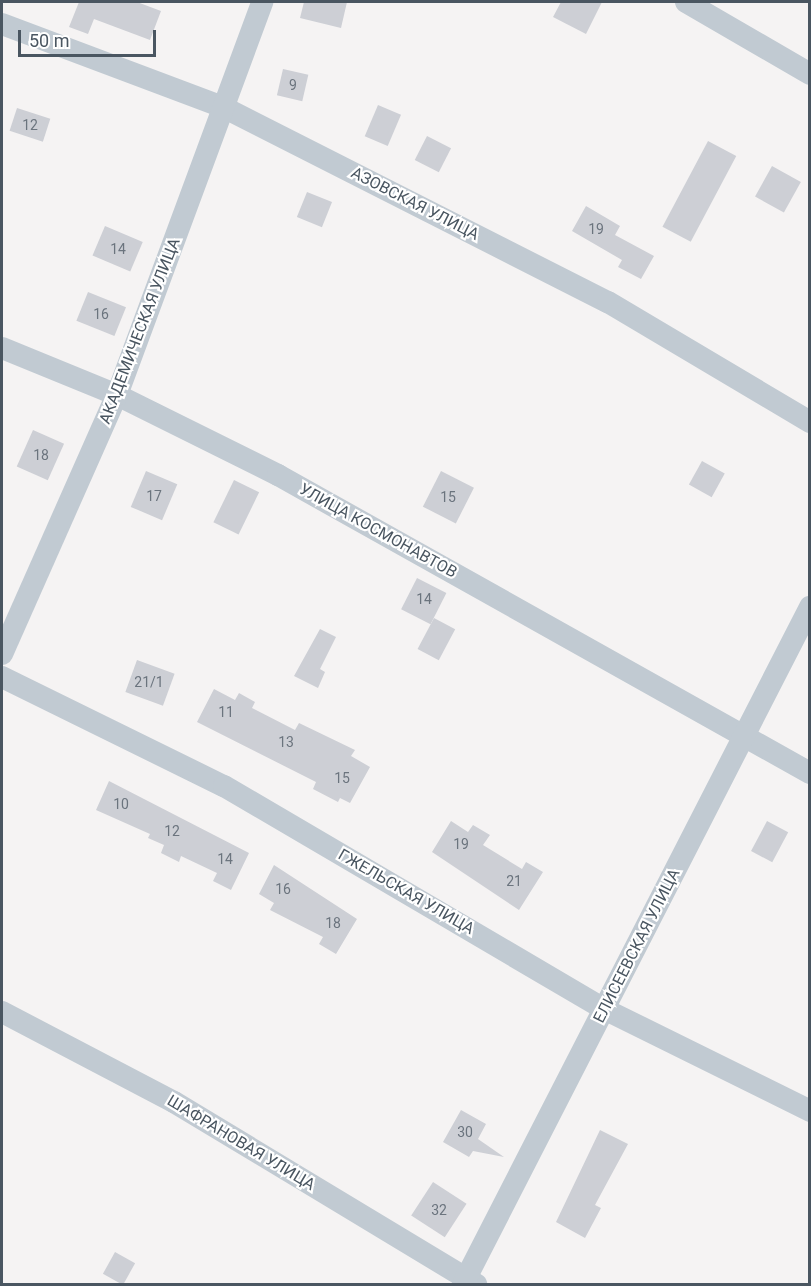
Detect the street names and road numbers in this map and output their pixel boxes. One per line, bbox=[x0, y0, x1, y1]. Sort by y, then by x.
street label: АЗОВСКАЯ УЛИЦА bbox=[348, 163, 482, 245]
street label: АКАДЕМИЧЕСКАЯ УЛИЦА bbox=[96, 235, 184, 427]
street label: УЛИЦА КОСМОНАВТОВ bbox=[296, 480, 460, 582]
street label: ГЖЕЛЬСКАЯ УЛИЦА bbox=[335, 845, 477, 939]
street label: ЕЛИСЕЕВСКАЯ УЛИЦА bbox=[590, 866, 684, 1026]
street label: ШАФРАНОВАЯ УЛИЦА bbox=[164, 1091, 318, 1195]

